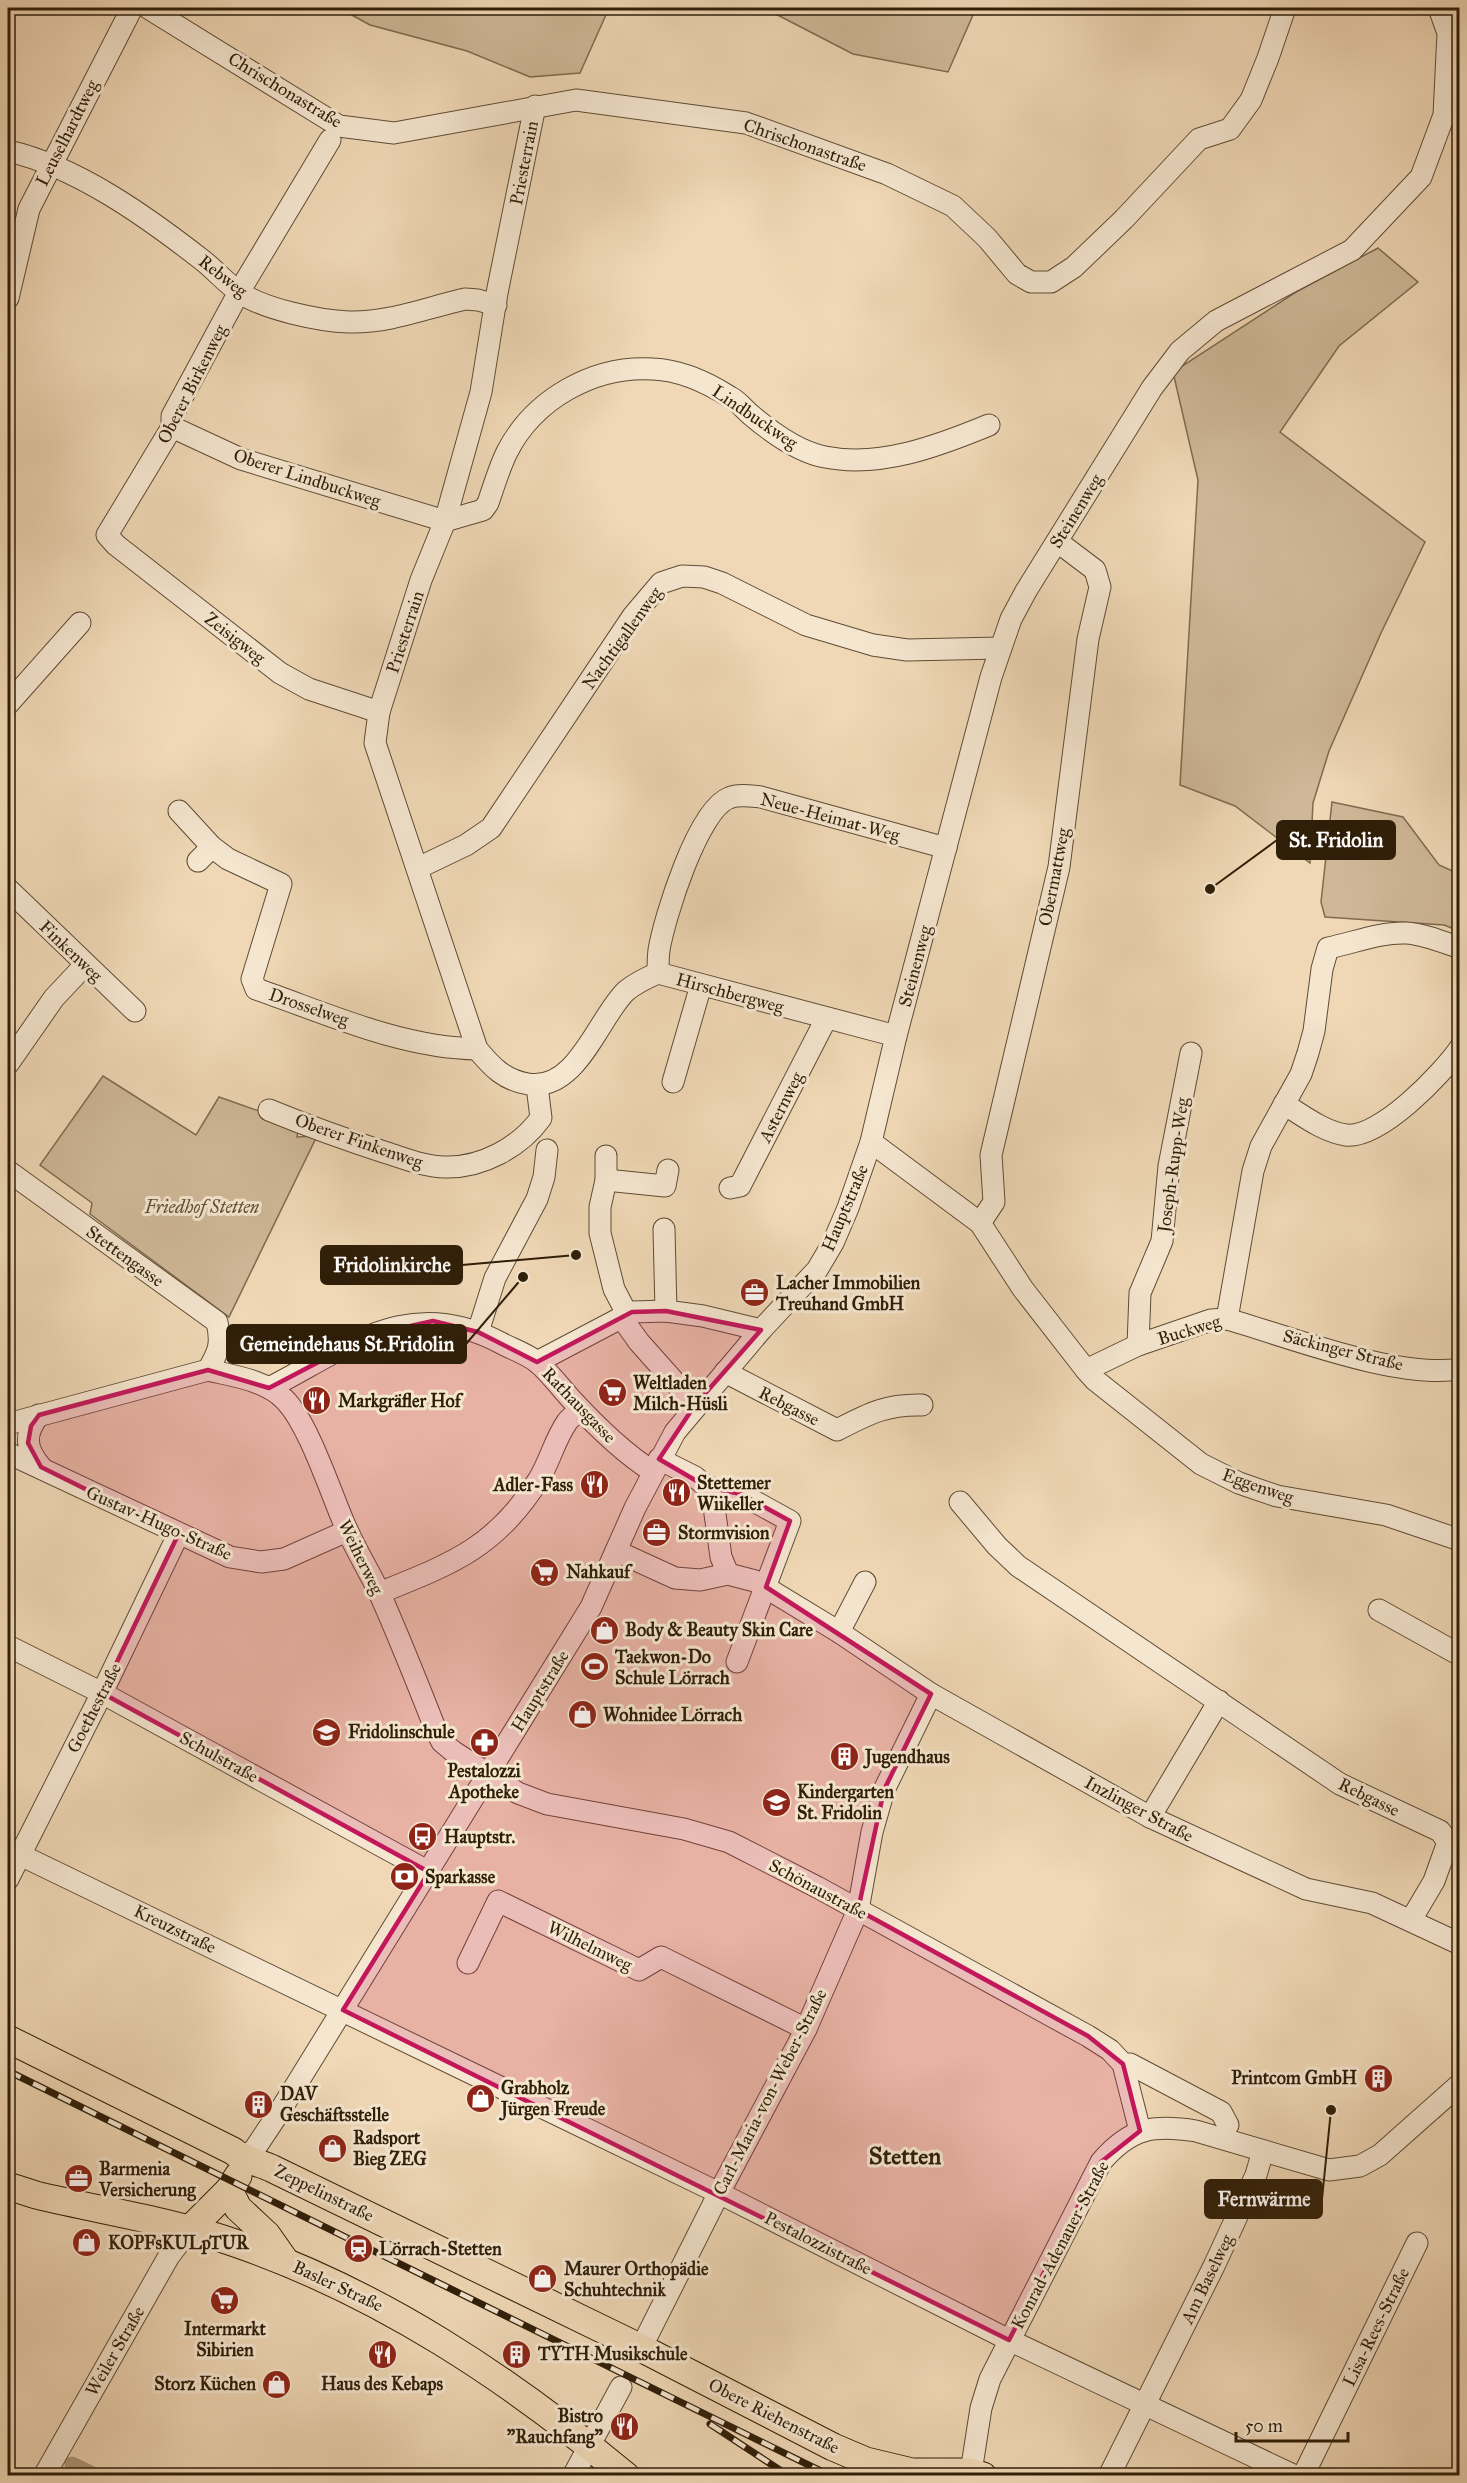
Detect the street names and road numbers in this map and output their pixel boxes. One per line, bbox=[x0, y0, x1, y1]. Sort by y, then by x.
street label: Chrischonastraße bbox=[224, 47, 346, 133]
street label: Leuselhardtweg bbox=[31, 76, 104, 190]
street label: Chrischonastraße bbox=[741, 114, 869, 176]
street label: Priesterrain bbox=[505, 119, 543, 207]
street label: Rebweg bbox=[193, 250, 252, 303]
street label: Oberer Birkenweg bbox=[152, 320, 233, 448]
street label: Lindbuckweg bbox=[707, 380, 803, 455]
street label: Oberer Lindbuckweg bbox=[230, 444, 384, 513]
street label: Steinenweg bbox=[1045, 469, 1109, 553]
street label: Nachtigallenweg bbox=[577, 582, 668, 694]
street label: Priesterrain bbox=[381, 588, 429, 676]
street label: Zeisigweg bbox=[200, 607, 270, 670]
street label: Neue-Heimat-Weg bbox=[758, 788, 903, 847]
street label: Obermattweg bbox=[1034, 825, 1075, 928]
street label: Finkenweg bbox=[34, 916, 108, 988]
street label: Steinenweg bbox=[894, 922, 938, 1009]
street label: Hirschbergweg bbox=[674, 968, 787, 1019]
street label: Drosselweg bbox=[266, 983, 352, 1032]
street label: Asternweg bbox=[753, 1067, 809, 1147]
street label: Joseph-Rupp-Weg bbox=[1152, 1095, 1194, 1236]
street label: Oberer Finkenweg bbox=[292, 1109, 426, 1174]
street label: Hauptstraße bbox=[817, 1161, 873, 1255]
street label: Stettengasse bbox=[81, 1220, 168, 1292]
street label: Buckweg bbox=[1155, 1310, 1224, 1351]
street label: Säckinger Straße bbox=[1280, 1324, 1405, 1377]
street label: Rathausgasse bbox=[537, 1362, 621, 1448]
street label: Rebgasse bbox=[754, 1381, 823, 1432]
street label: Eggenweg bbox=[1219, 1464, 1297, 1510]
street label: Gustav-Hugo-Straße bbox=[82, 1481, 235, 1566]
street label: Weiherweg bbox=[333, 1516, 389, 1599]
street label: Hauptstraße bbox=[506, 1646, 574, 1736]
street label: Goethestraße bbox=[62, 1659, 126, 1757]
street label: Schulstraße bbox=[176, 1726, 262, 1788]
street label: Inzlinger Straße bbox=[1080, 1771, 1197, 1848]
street label: Rebgasse bbox=[1334, 1773, 1403, 1822]
street label: Schönaustraße bbox=[765, 1854, 871, 1924]
street label: Kreuzstraße bbox=[130, 1900, 220, 1958]
street label: Wilhelmweg bbox=[544, 1916, 637, 1977]
street label: Carl-Maria-von-Weber-Straße bbox=[708, 1985, 832, 2199]
street label: Konrad-Adenauer-Straße bbox=[1006, 2157, 1114, 2333]
street label: Zeppelinstraße bbox=[271, 2159, 377, 2227]
street label: Pestalozzistraße bbox=[761, 2207, 875, 2279]
street label: Am Baselweg bbox=[1175, 2230, 1239, 2329]
street label: Basler Straße bbox=[289, 2256, 387, 2316]
street label: Lisa-Rees-Straße bbox=[1338, 2264, 1414, 2390]
street label: Weiler Straße bbox=[81, 2302, 149, 2400]
street label: Obere Riehenstraße bbox=[705, 2373, 843, 2459]

